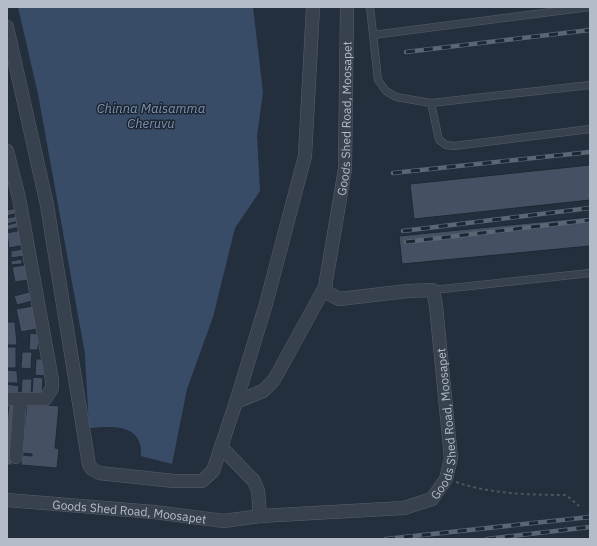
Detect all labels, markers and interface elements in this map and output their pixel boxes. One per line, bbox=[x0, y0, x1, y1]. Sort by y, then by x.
street label: Goods Shed Road, Moosapet bbox=[333, 41, 354, 197]
water label: Chinna Maisamma Cheruvu bbox=[97, 100, 205, 132]
street label: Goods Shed Road, Moosapet bbox=[427, 347, 458, 502]
street label: Goods Shed Road, Moosapet bbox=[52, 496, 207, 526]

